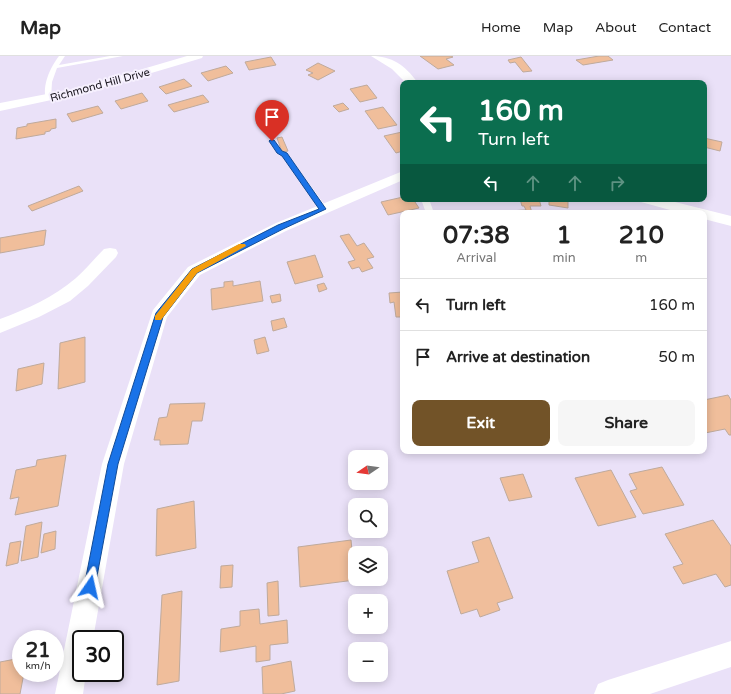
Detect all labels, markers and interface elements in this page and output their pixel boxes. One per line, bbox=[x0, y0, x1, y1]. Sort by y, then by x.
text: Map bbox=[20, 17, 61, 39]
text: Home bbox=[481, 19, 521, 36]
text: Map bbox=[543, 19, 573, 36]
text: About bbox=[595, 19, 637, 36]
text: Contact bbox=[659, 19, 711, 36]
street label: Richmond Hill Drive bbox=[49, 65, 151, 105]
text: 160 m bbox=[478, 94, 564, 128]
icon: left bbox=[412, 96, 464, 148]
pin bbox=[255, 100, 289, 141]
icon: arrive bbox=[261, 106, 283, 128]
text: Turn left bbox=[478, 128, 550, 150]
icon: left bbox=[480, 172, 502, 194]
icon: ahead bbox=[522, 172, 544, 194]
icon: ahead bbox=[564, 172, 586, 194]
icon: right bbox=[606, 172, 628, 194]
text: 07:38 bbox=[443, 221, 510, 250]
text: 1 bbox=[557, 221, 572, 250]
text: 210 bbox=[619, 221, 664, 250]
text: Arrival bbox=[456, 250, 496, 266]
text: min bbox=[553, 250, 576, 266]
text: m bbox=[635, 250, 647, 266]
icon: left bbox=[412, 294, 434, 316]
text: Turn left bbox=[446, 296, 506, 314]
text: 160 m bbox=[649, 296, 695, 314]
icon: arrive bbox=[412, 346, 434, 368]
text: Arrive at destination bbox=[446, 348, 590, 366]
text: 50 m bbox=[658, 348, 695, 366]
button: Exit bbox=[412, 400, 550, 446]
button: Share bbox=[558, 400, 695, 446]
north arrow bbox=[348, 450, 388, 490]
map controls bbox=[348, 450, 388, 682]
button: search bbox=[348, 498, 388, 538]
button: layers bbox=[348, 546, 388, 586]
position arrow bbox=[69, 566, 111, 608]
button: + bbox=[348, 594, 388, 634]
speed limit sign: 30 bbox=[72, 630, 124, 682]
text: 21 bbox=[25, 639, 51, 663]
button: − bbox=[348, 642, 388, 682]
text: km/h bbox=[25, 660, 51, 672]

